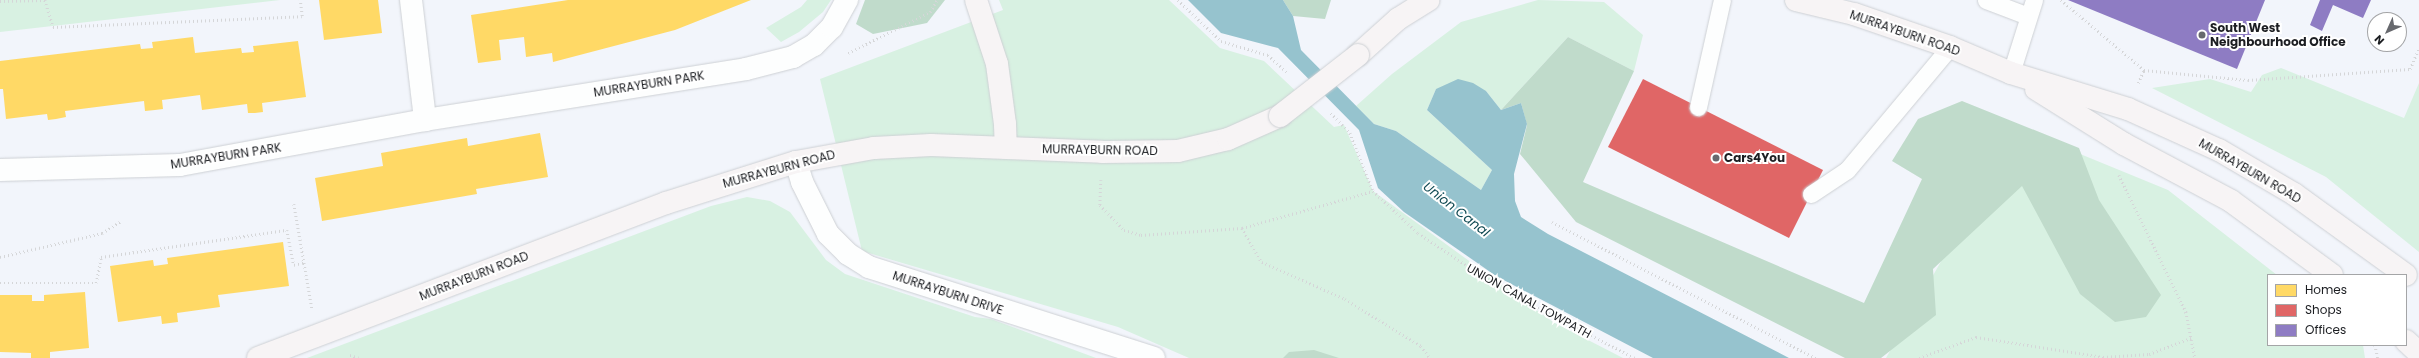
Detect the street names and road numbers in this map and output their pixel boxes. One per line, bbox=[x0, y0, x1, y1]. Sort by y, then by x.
street label: MURRAYBURN ROAD bbox=[1848, 7, 1962, 59]
street label: MURRAYBURN PARK bbox=[593, 68, 705, 100]
street label: MURRAYBURN ROAD bbox=[2196, 136, 2304, 206]
street label: MURRAYBURN PARK bbox=[170, 140, 282, 172]
street label: MURRAYBURN ROAD bbox=[1042, 142, 1158, 158]
street label: MURRAYBURN ROAD bbox=[721, 147, 837, 191]
street label: MURRAYBURN ROAD bbox=[417, 249, 531, 303]
street label: UNION CANAL TOWPATH bbox=[1464, 261, 1594, 341]
street label: MURRAYBURN DRIVE bbox=[891, 268, 1005, 318]

